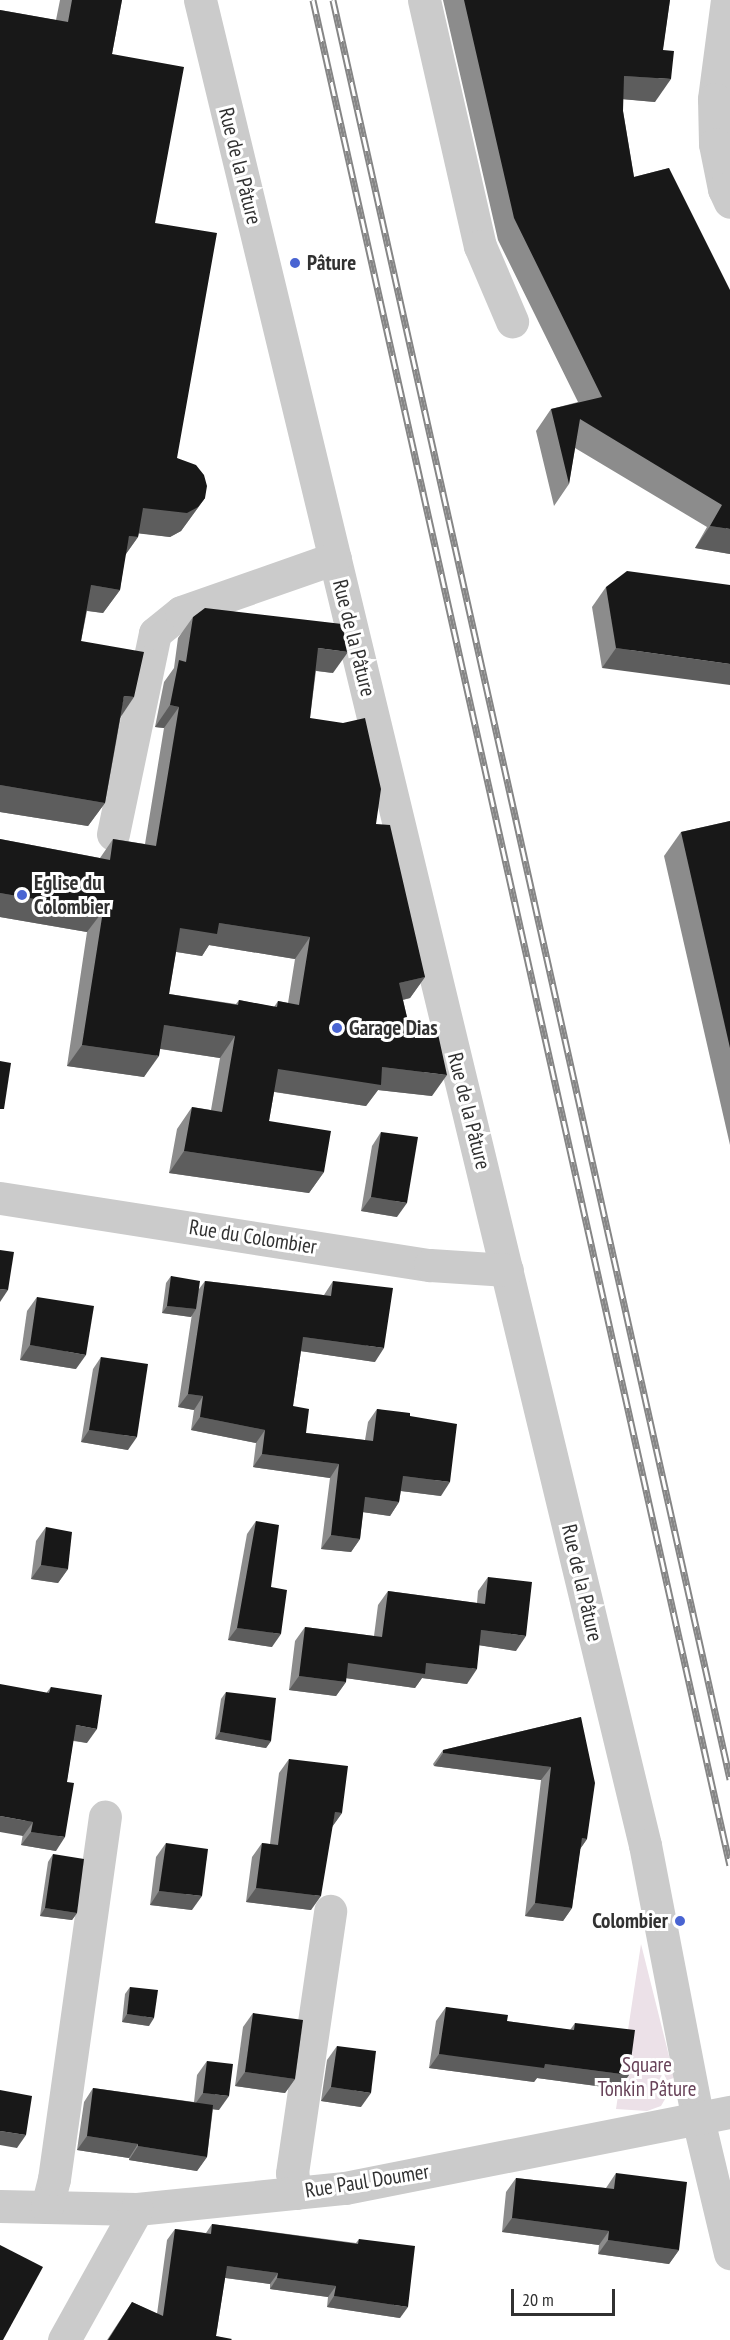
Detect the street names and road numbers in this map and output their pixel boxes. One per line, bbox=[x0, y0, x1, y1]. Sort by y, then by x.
street label: Rue de la Pâture bbox=[213, 105, 267, 227]
street label: Rue de la Pâture bbox=[327, 577, 381, 699]
street label: Rue de la Pâture bbox=[442, 1050, 496, 1172]
street label: Rue du Colombier bbox=[187, 1214, 319, 1260]
street label: Rue de la Pâture bbox=[556, 1522, 608, 1644]
street label: Rue Paul Doumer bbox=[303, 2159, 431, 2203]

